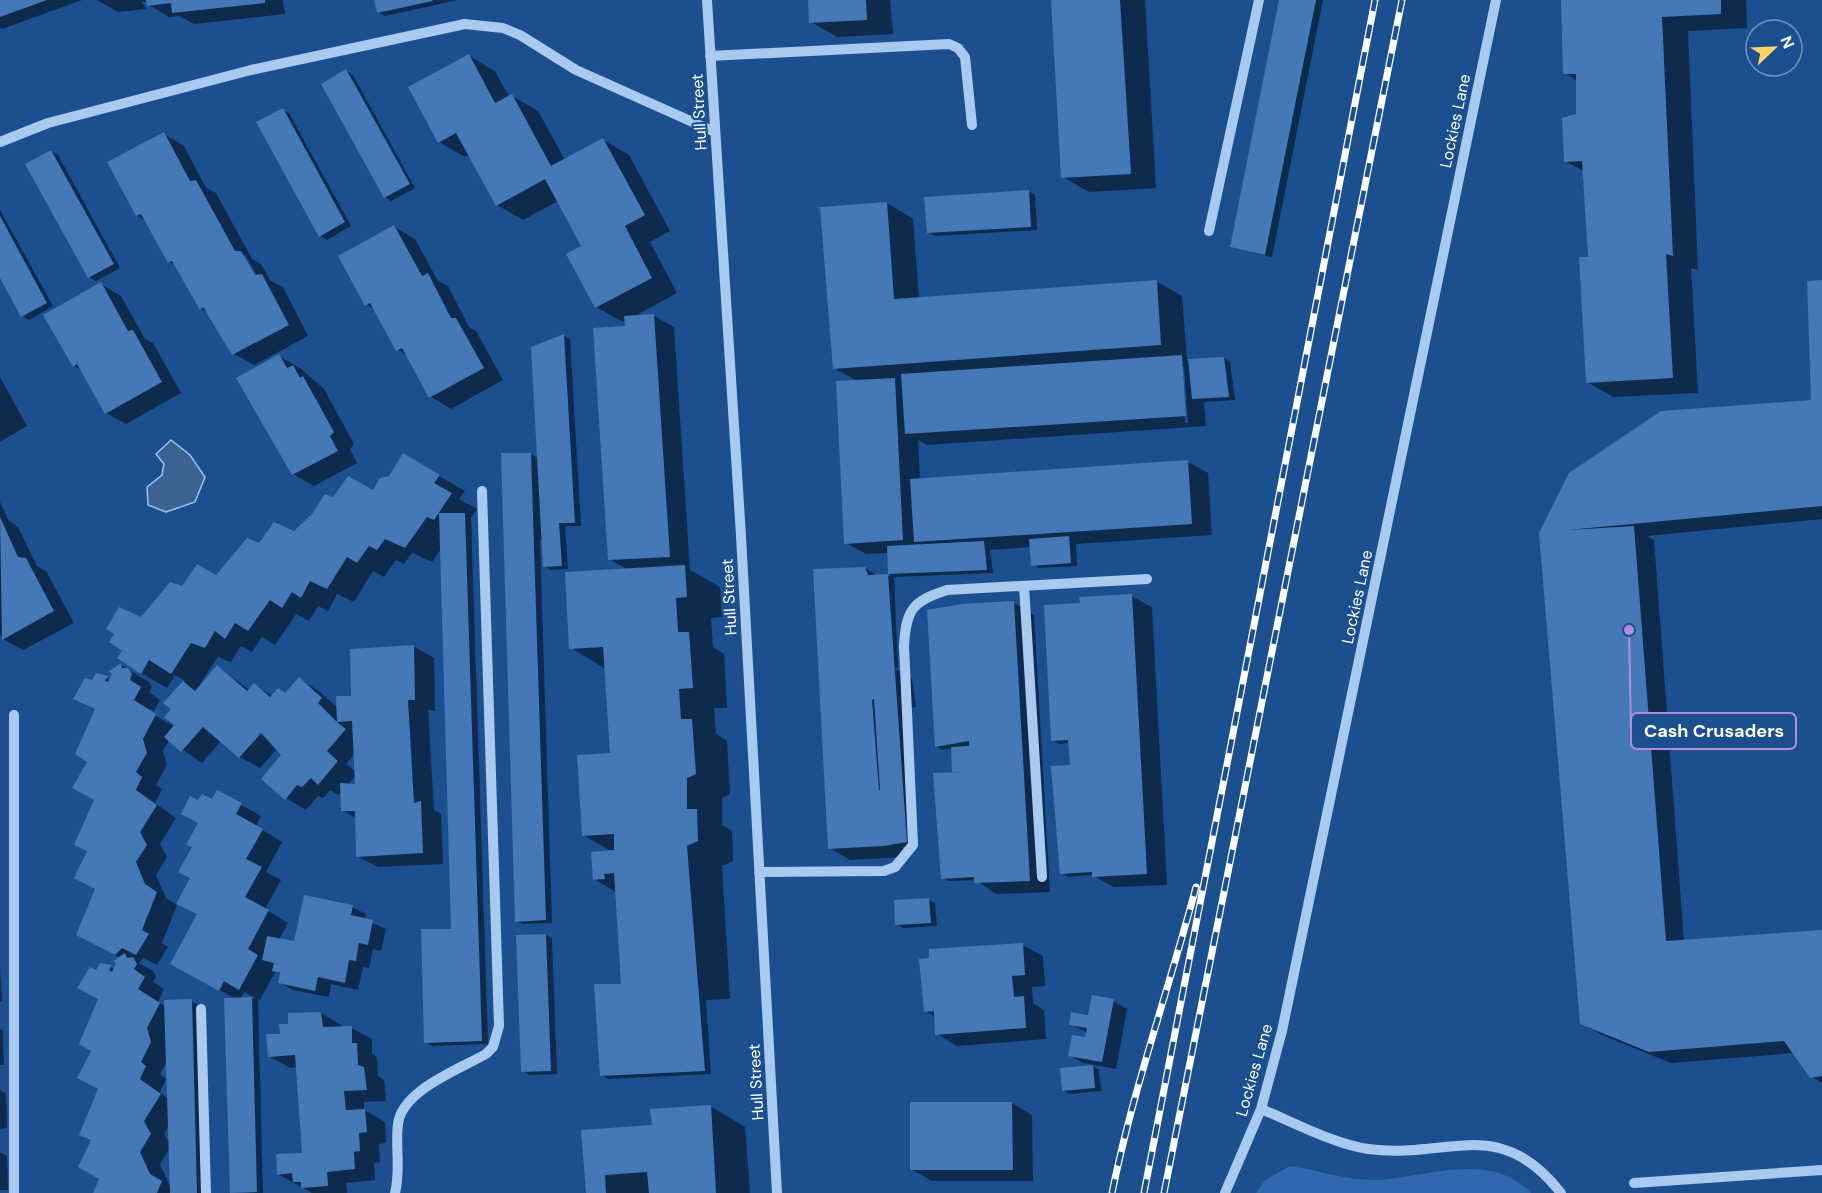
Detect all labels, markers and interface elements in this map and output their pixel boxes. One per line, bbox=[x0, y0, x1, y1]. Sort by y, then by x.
north arrow bbox=[1744, 18, 1804, 78]
text: N bbox=[1775, 33, 1799, 52]
street label: Lockies Lane bbox=[1435, 72, 1475, 170]
street label: Hull Street bbox=[687, 73, 711, 151]
street label: Lockies Lane bbox=[1337, 548, 1377, 646]
street label: Hull Street bbox=[717, 558, 741, 636]
callout: Cash Crusaders bbox=[1631, 713, 1796, 749]
text: Cash Crusaders bbox=[1644, 719, 1784, 743]
street label: Lockies Lane bbox=[1231, 1021, 1277, 1119]
street label: Hull Street bbox=[744, 1043, 768, 1121]

